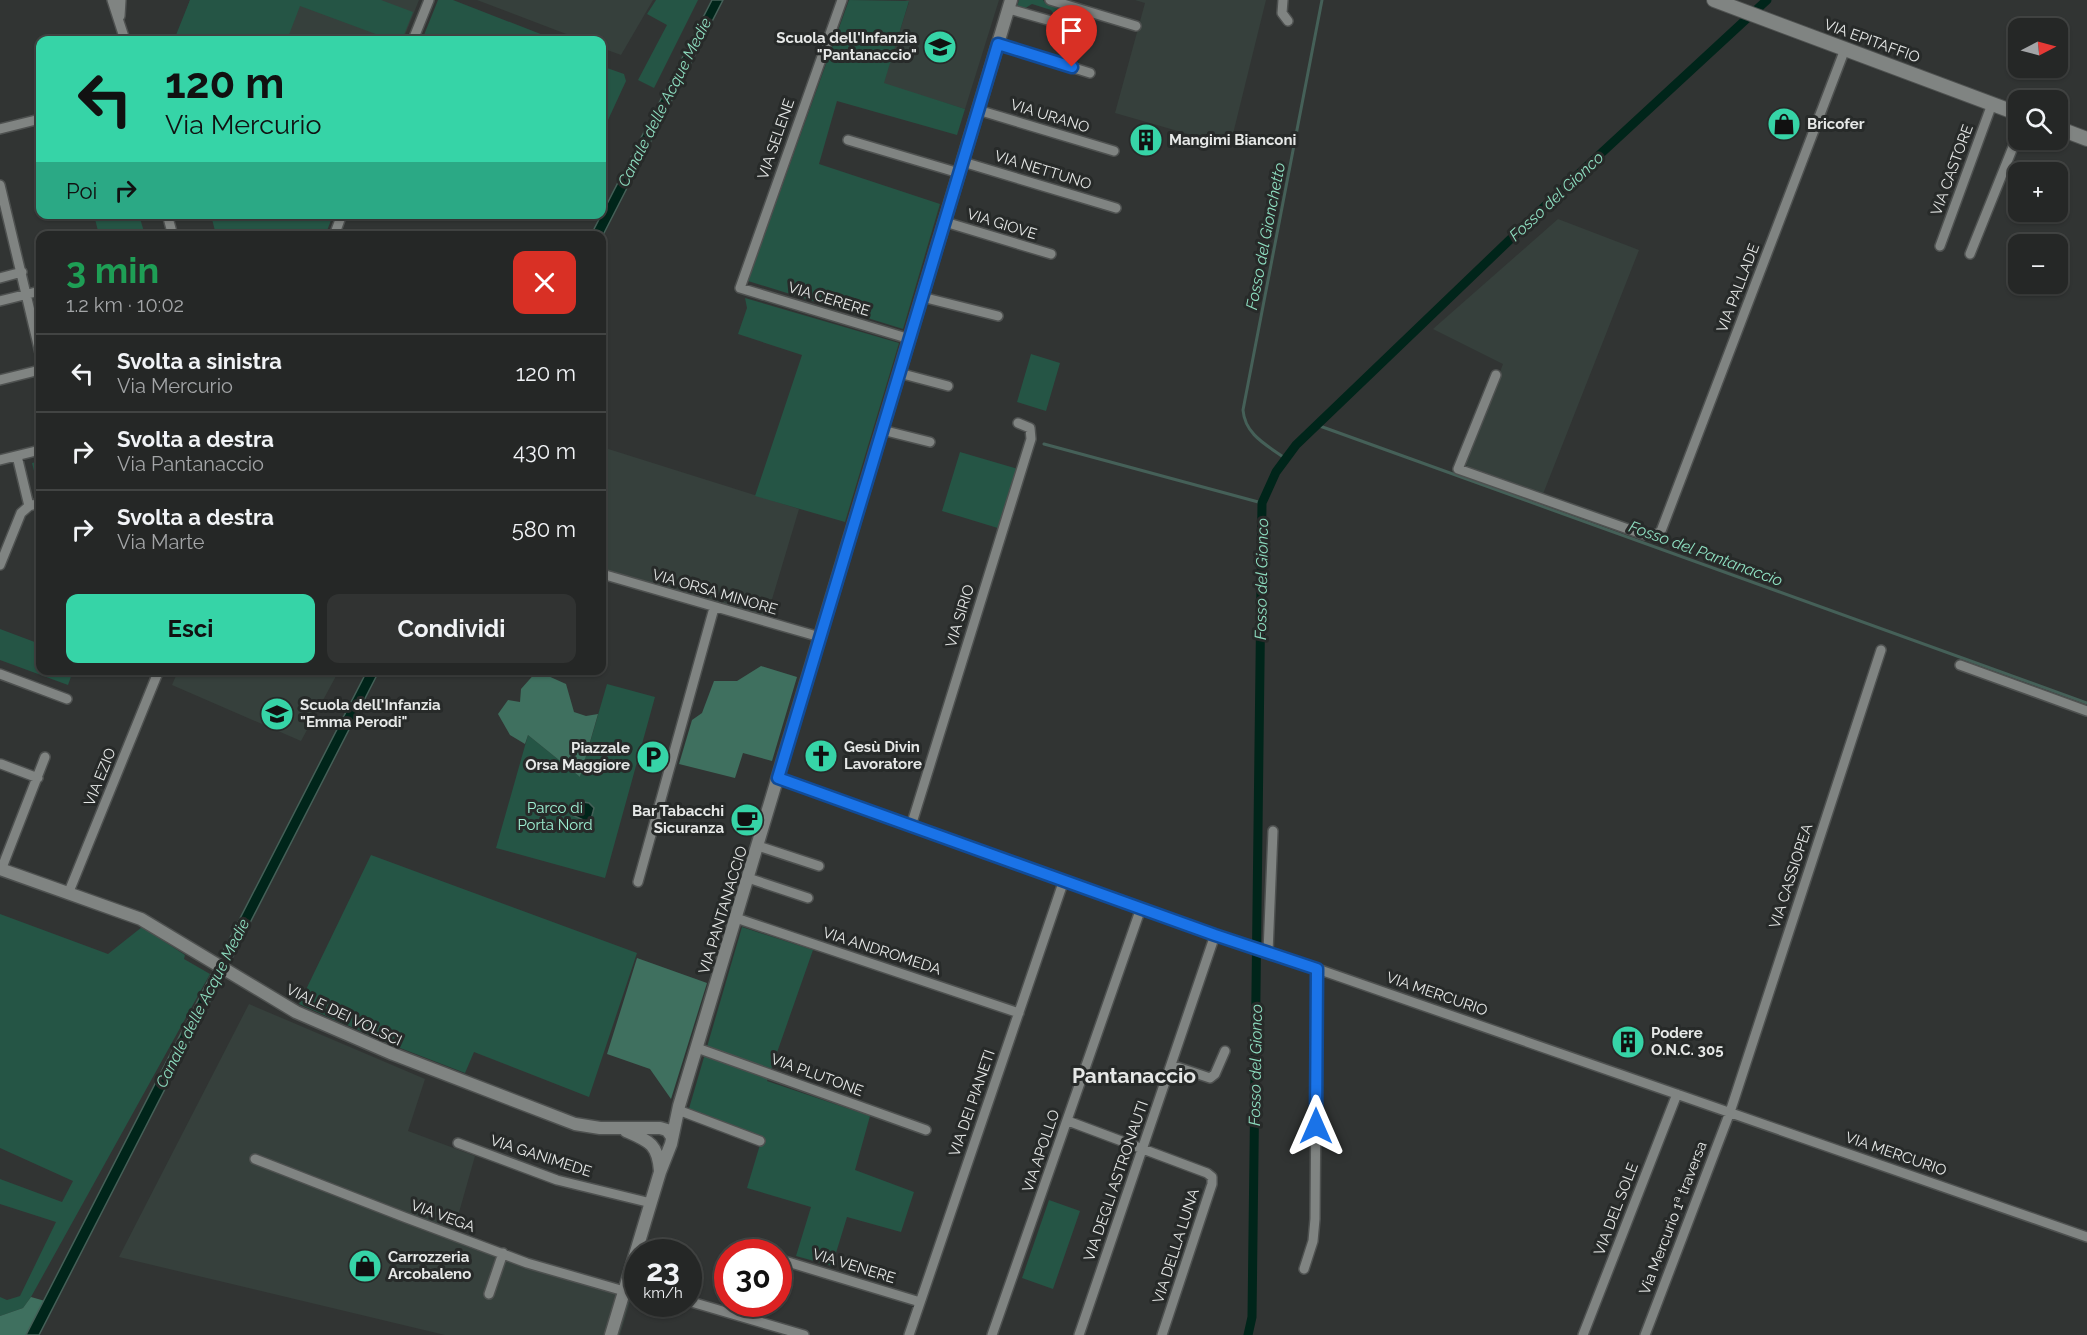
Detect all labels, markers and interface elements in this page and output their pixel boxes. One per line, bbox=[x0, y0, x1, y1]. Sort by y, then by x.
pin bbox=[1046, 5, 1097, 67]
water label: Canale delle Acque Medie bbox=[614, 14, 716, 190]
icon: arrive bbox=[1055, 14, 1088, 47]
street label: VIA EPITAFFIO bbox=[1822, 15, 1922, 67]
north arrow bbox=[2008, 18, 2068, 78]
map controls bbox=[2008, 18, 2068, 294]
place label: Scuola dell'Infanzia "Pantanaccio" bbox=[776, 29, 917, 64]
school or university icon: Scuola dell'Infanzia "Pantanaccio" bbox=[922, 29, 958, 65]
text: 120 m bbox=[165, 59, 284, 108]
icon: left bbox=[66, 60, 144, 138]
button: search bbox=[2008, 90, 2068, 150]
street label: VIA URANO bbox=[1008, 95, 1092, 137]
street label: VIA SELENE bbox=[754, 96, 798, 182]
shop icon: Bricofer bbox=[1766, 106, 1802, 142]
text: Via Mercurio bbox=[165, 109, 321, 140]
place label: Bricofer bbox=[1807, 115, 1865, 133]
building icon: Mangimi Bianconi bbox=[1128, 122, 1164, 158]
street label: VIA CASTORE bbox=[1927, 122, 1977, 218]
place label: Mangimi Bianconi bbox=[1169, 131, 1296, 149]
street label: VIA NETTUNO bbox=[992, 147, 1094, 193]
water label: Fosso del Gionco bbox=[1505, 148, 1607, 245]
water label: Fosso del Gionchetto bbox=[1242, 161, 1289, 311]
button: + bbox=[2008, 162, 2068, 222]
icon: right bbox=[109, 174, 142, 207]
text: Poi bbox=[66, 178, 97, 204]
street label: VIA GIOVE bbox=[965, 205, 1039, 243]
button: − bbox=[2008, 234, 2068, 294]
street label: VIA PALLADE bbox=[1713, 241, 1763, 335]
text: 3 min bbox=[66, 249, 159, 291]
button: close bbox=[513, 251, 576, 314]
street label: VIA CERERE bbox=[786, 278, 872, 320]
text: 1.2 km · 10:02 bbox=[66, 293, 184, 317]
text: Svolta a sinistra bbox=[117, 348, 282, 374]
icon: left bbox=[66, 357, 99, 390]
text: 120 m bbox=[516, 360, 576, 386]
text: Via Mercurio bbox=[117, 374, 233, 398]
text: Svolta a destra bbox=[117, 426, 274, 452]
icon: right bbox=[66, 435, 99, 468]
text: 430 m bbox=[513, 438, 576, 464]
text: Via Pantanaccio bbox=[117, 452, 264, 476]
text: Svolta a destra bbox=[117, 504, 274, 530]
icon: right bbox=[66, 513, 99, 546]
text: 580 m bbox=[512, 516, 576, 542]
water label: Fosso del Pantanaccio bbox=[1626, 517, 1785, 590]
water label: Fosso del Gionco bbox=[1251, 518, 1272, 640]
text: Via Marte bbox=[117, 530, 205, 554]
street label: VIA ORSA MINORE bbox=[650, 565, 780, 619]
street label: VIA SIRIO bbox=[942, 582, 978, 650]
button: Esci bbox=[66, 594, 315, 663]
button: Condividi bbox=[327, 594, 576, 663]
school or university icon: Scuola dell'Infanzia "Emma Perodi" bbox=[259, 696, 295, 732]
place label: Scuola dell'Infanzia "Emma Perodi" bbox=[300, 696, 441, 731]
church icon: Gesù Divin Lavoratore bbox=[803, 738, 839, 774]
place label: Gesù Divin Lavoratore bbox=[844, 738, 922, 773]
place label: Piazzale Orsa Maggiore bbox=[525, 739, 630, 774]
parking icon: Piazzale Orsa Maggiore bbox=[635, 739, 671, 775]
street label: VIA EZIO bbox=[80, 745, 120, 809]
park label: Parco di Porta Nord bbox=[517, 799, 593, 834]
place label: Bar Tabacchi Sicuranza bbox=[632, 802, 724, 837]
cafe icon: Bar Tabacchi Sicuranza bbox=[729, 802, 765, 838]
street label: VIA CASSIOPEA bbox=[1766, 821, 1816, 931]
street label: VIA PANTANACCIO bbox=[695, 844, 751, 976]
water label: Canale delle Acque Medie bbox=[152, 915, 254, 1091]
street label: VIA ANDROMEDA bbox=[821, 923, 943, 979]
street label: VIA MERCURIO bbox=[1384, 968, 1490, 1020]
street label: VIALE DEI VOLSCI bbox=[283, 980, 405, 1050]
water label: Fosso del Gionco bbox=[1245, 1004, 1266, 1126]
building icon: Podere O.N.C. 305 bbox=[1610, 1024, 1646, 1060]
place label: Podere O.N.C. 305 bbox=[1651, 1024, 1723, 1059]
street label: VIA DEI PIANETI bbox=[945, 1047, 999, 1159]
street label: VIA PLUTONE bbox=[768, 1050, 866, 1100]
district label: Pantanaccio bbox=[1072, 1063, 1196, 1088]
position arrow bbox=[1284, 1094, 1348, 1158]
street label: VIA DEGLI ASTRONAUTI bbox=[1080, 1098, 1152, 1264]
street label: VIA APOLLO bbox=[1018, 1107, 1064, 1195]
street label: VIA MERCURIO bbox=[1843, 1128, 1949, 1180]
street label: VIA GANIMEDE bbox=[488, 1131, 594, 1181]
street label: Via Mercurio 1ª traversa bbox=[1635, 1139, 1711, 1297]
street label: VIA DEL SOLE bbox=[1590, 1160, 1642, 1258]
street label: VIA DELLA LUNA bbox=[1149, 1186, 1203, 1306]
street label: VIA VEGA bbox=[408, 1196, 478, 1236]
speed limit sign: 30 bbox=[714, 1239, 792, 1317]
street label: VIA VENERE bbox=[810, 1245, 898, 1287]
shop icon: Carrozzeria Arcobaleno bbox=[347, 1248, 383, 1284]
place label: Carrozzeria Arcobaleno bbox=[388, 1248, 471, 1283]
text: 23 bbox=[646, 1253, 680, 1288]
text: km/h bbox=[643, 1284, 683, 1302]

